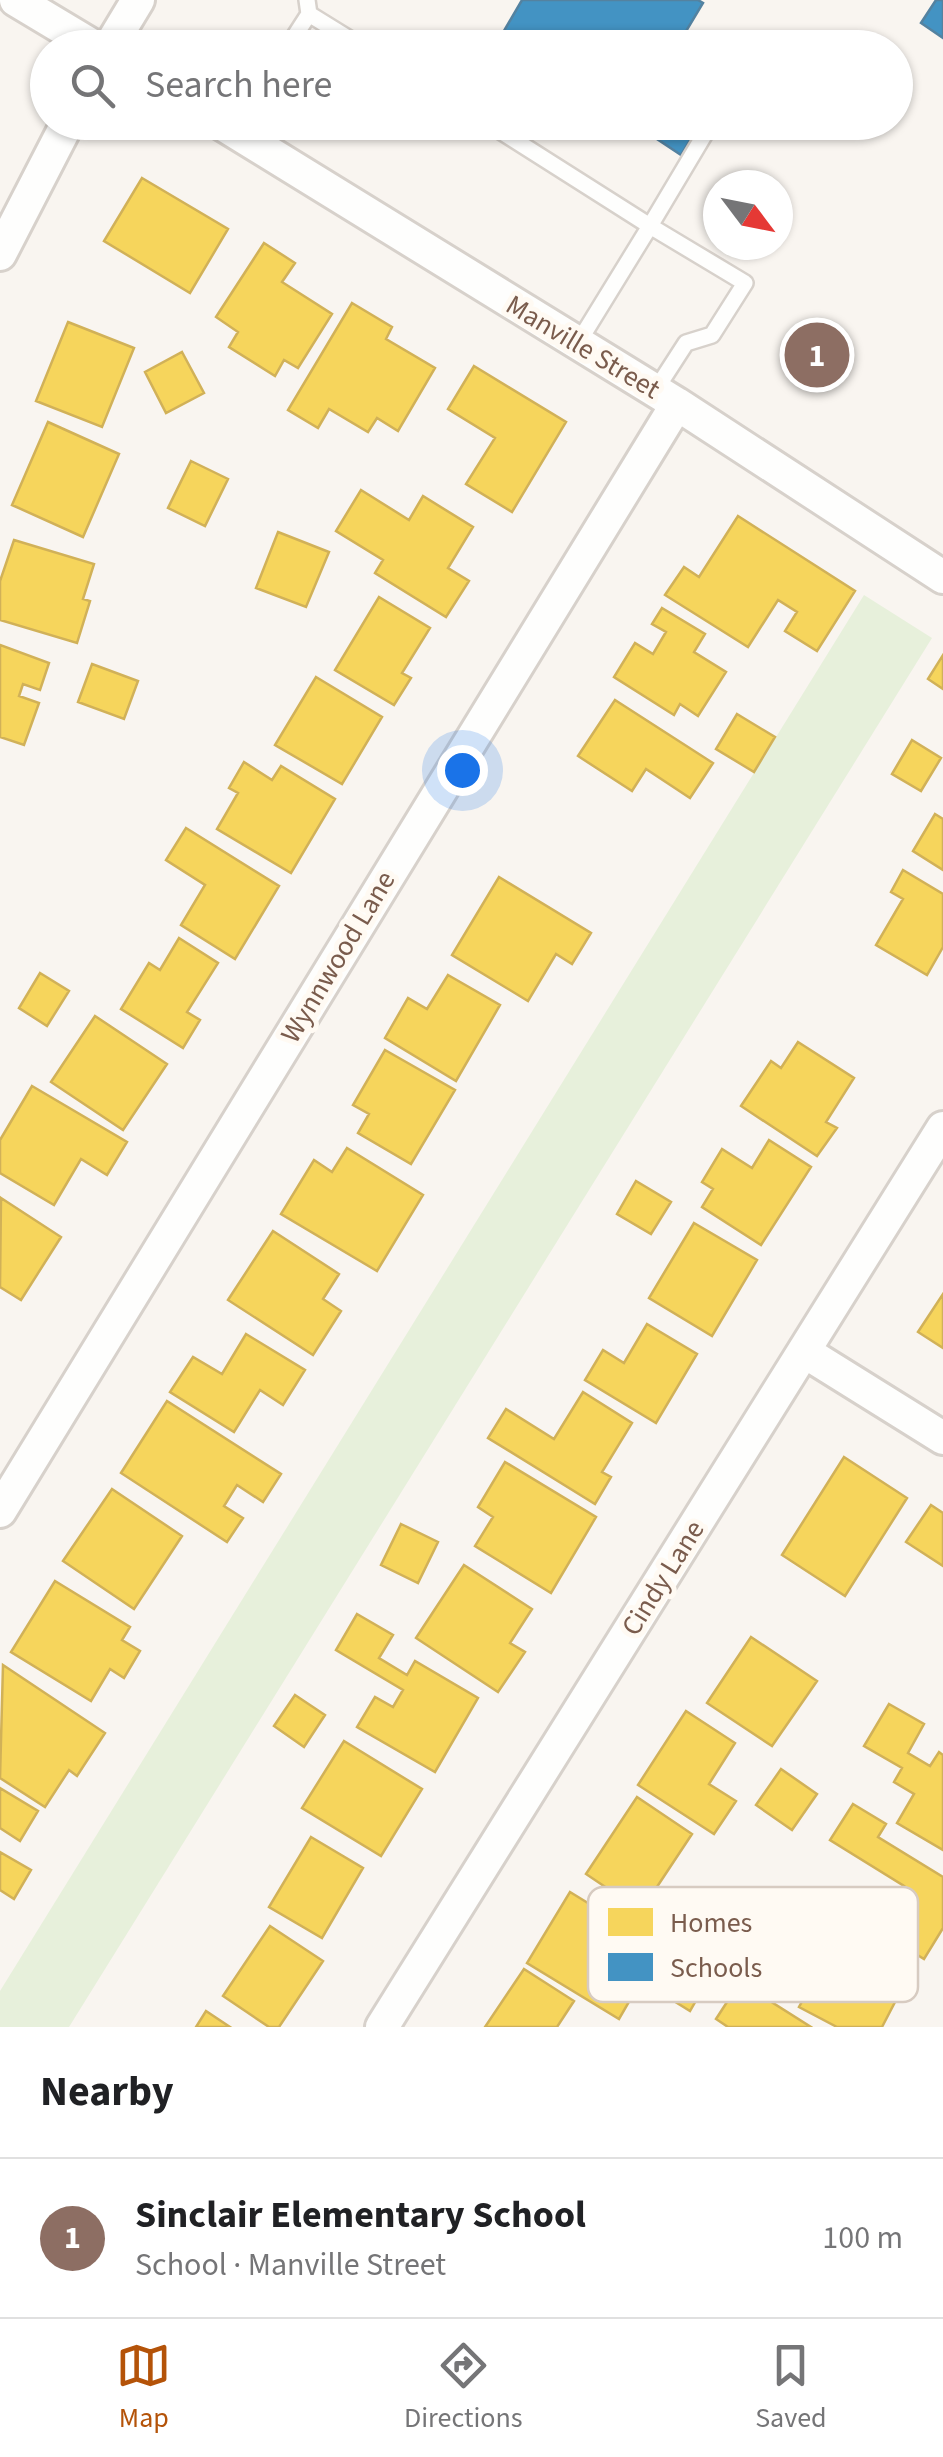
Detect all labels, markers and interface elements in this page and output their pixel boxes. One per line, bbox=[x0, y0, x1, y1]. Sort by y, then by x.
search box bbox=[30, 30, 913, 140]
icon: search bbox=[65, 58, 120, 113]
text: Search here bbox=[145, 58, 332, 112]
north arrow bbox=[703, 170, 793, 260]
street label: Manville Street bbox=[498, 285, 668, 409]
pin: 1 bbox=[784, 318, 850, 392]
your location bbox=[437, 745, 488, 796]
street label: Wynnwood Lane bbox=[271, 863, 405, 1051]
street label: Cindy Lane bbox=[612, 1513, 714, 1643]
legend bbox=[588, 1887, 918, 2002]
text: Homes bbox=[670, 1903, 752, 1943]
text: Schools bbox=[670, 1948, 762, 1988]
text: Nearby bbox=[40, 2062, 174, 2122]
text: Sinclair Elementary School bbox=[135, 2188, 586, 2242]
text: 1 bbox=[64, 2215, 81, 2261]
text: 100 m bbox=[822, 2215, 903, 2261]
text: School · Manville Street bbox=[135, 2242, 446, 2288]
tab: Map bbox=[116, 2338, 171, 2438]
tab: Directions bbox=[404, 2338, 523, 2438]
tab: Saved bbox=[755, 2338, 827, 2438]

